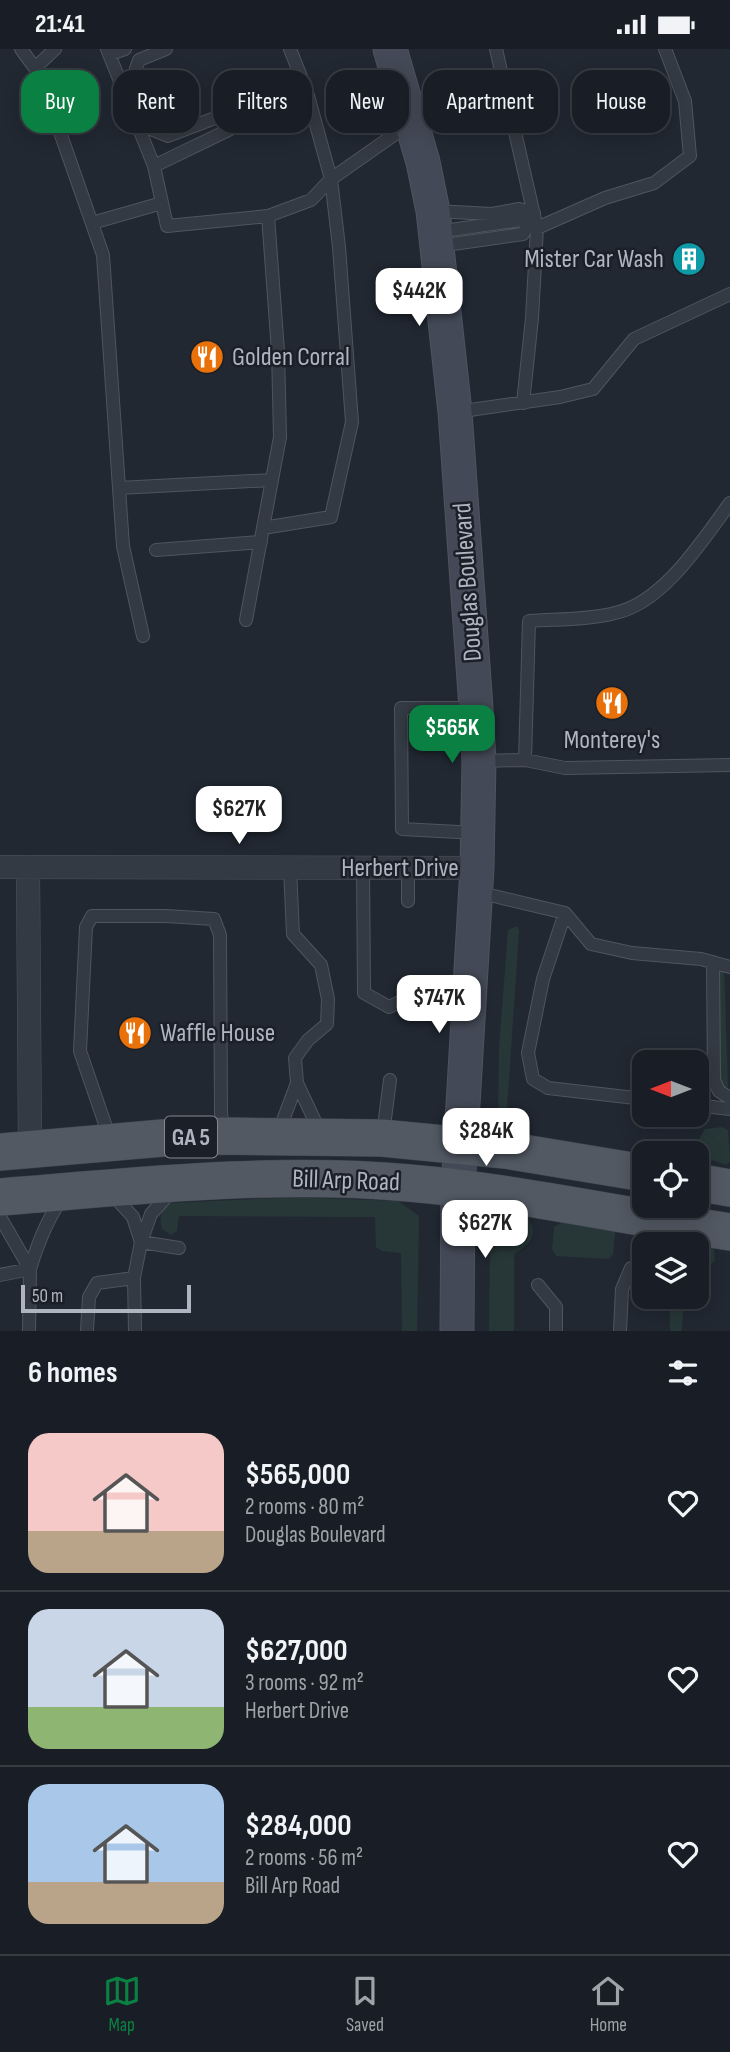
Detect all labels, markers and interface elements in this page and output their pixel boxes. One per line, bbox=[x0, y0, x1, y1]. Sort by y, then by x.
text: 21:41 bbox=[35, 9, 85, 40]
chip: Buy bbox=[21, 70, 99, 133]
chip: Rent bbox=[113, 70, 199, 133]
chip: Filters bbox=[213, 70, 312, 133]
chip: New bbox=[326, 70, 409, 133]
chip: Apartment bbox=[423, 70, 558, 133]
chip: House bbox=[572, 70, 670, 133]
building icon: Mister Car Wash bbox=[670, 240, 708, 278]
place label: Mister Car Wash bbox=[524, 244, 664, 275]
pin: $442K bbox=[370, 268, 468, 328]
text: $442K bbox=[392, 277, 446, 305]
restaurant icon: Golden Corral bbox=[188, 338, 226, 376]
place label: Golden Corral bbox=[232, 342, 350, 373]
street label: Douglas Boulevard bbox=[447, 502, 489, 662]
restaurant icon: Monterey's bbox=[593, 684, 631, 722]
pin: $565K bbox=[403, 705, 501, 765]
text: $565K bbox=[425, 714, 479, 742]
place label: Monterey's bbox=[564, 725, 660, 756]
pin: $627K bbox=[190, 787, 288, 846]
text: $627K bbox=[212, 795, 266, 823]
street label: Herbert Drive bbox=[341, 853, 459, 884]
pin: $747K bbox=[390, 975, 488, 1035]
text: $747K bbox=[413, 984, 465, 1012]
restaurant icon: Waffle House bbox=[116, 1014, 154, 1052]
place label: Waffle House bbox=[160, 1018, 275, 1049]
north arrow bbox=[632, 1050, 709, 1127]
map controls bbox=[632, 1050, 709, 1309]
pin: $284K bbox=[437, 1109, 535, 1168]
road number: GA 5 bbox=[165, 1117, 217, 1157]
text: $284K bbox=[458, 1117, 514, 1145]
button: locate bbox=[632, 1141, 709, 1218]
street label: Bill Arp Road bbox=[292, 1164, 400, 1198]
pin: $627K bbox=[436, 1201, 534, 1260]
text: $627K bbox=[458, 1209, 512, 1237]
button: layers bbox=[632, 1232, 709, 1309]
scale bar bbox=[21, 1282, 191, 1314]
text: 50 m bbox=[32, 1285, 63, 1308]
icon: filters bbox=[664, 1354, 702, 1392]
text: 6 homes bbox=[28, 1355, 117, 1391]
text: $565,000 bbox=[245, 1457, 350, 1493]
icon: home bbox=[84, 1461, 168, 1545]
icon: heart bbox=[664, 1484, 702, 1522]
text: 2 rooms · 80 m² bbox=[245, 1493, 364, 1521]
text: Douglas Boulevard bbox=[245, 1521, 386, 1549]
text: $627,000 bbox=[245, 1633, 348, 1669]
icon: home bbox=[84, 1637, 168, 1721]
icon: heart bbox=[664, 1660, 702, 1698]
text: 3 rooms · 92 m² bbox=[245, 1669, 364, 1697]
text: Herbert Drive bbox=[245, 1697, 349, 1725]
text: $284,000 bbox=[245, 1808, 351, 1844]
icon: home bbox=[84, 1812, 168, 1896]
icon: heart bbox=[664, 1835, 702, 1873]
text: 2 rooms · 56 m² bbox=[245, 1844, 363, 1872]
text: Bill Arp Road bbox=[245, 1872, 340, 1900]
tab: Map bbox=[103, 1972, 141, 2037]
tab: Saved bbox=[346, 1972, 384, 2037]
tab: Home bbox=[589, 1972, 627, 2037]

